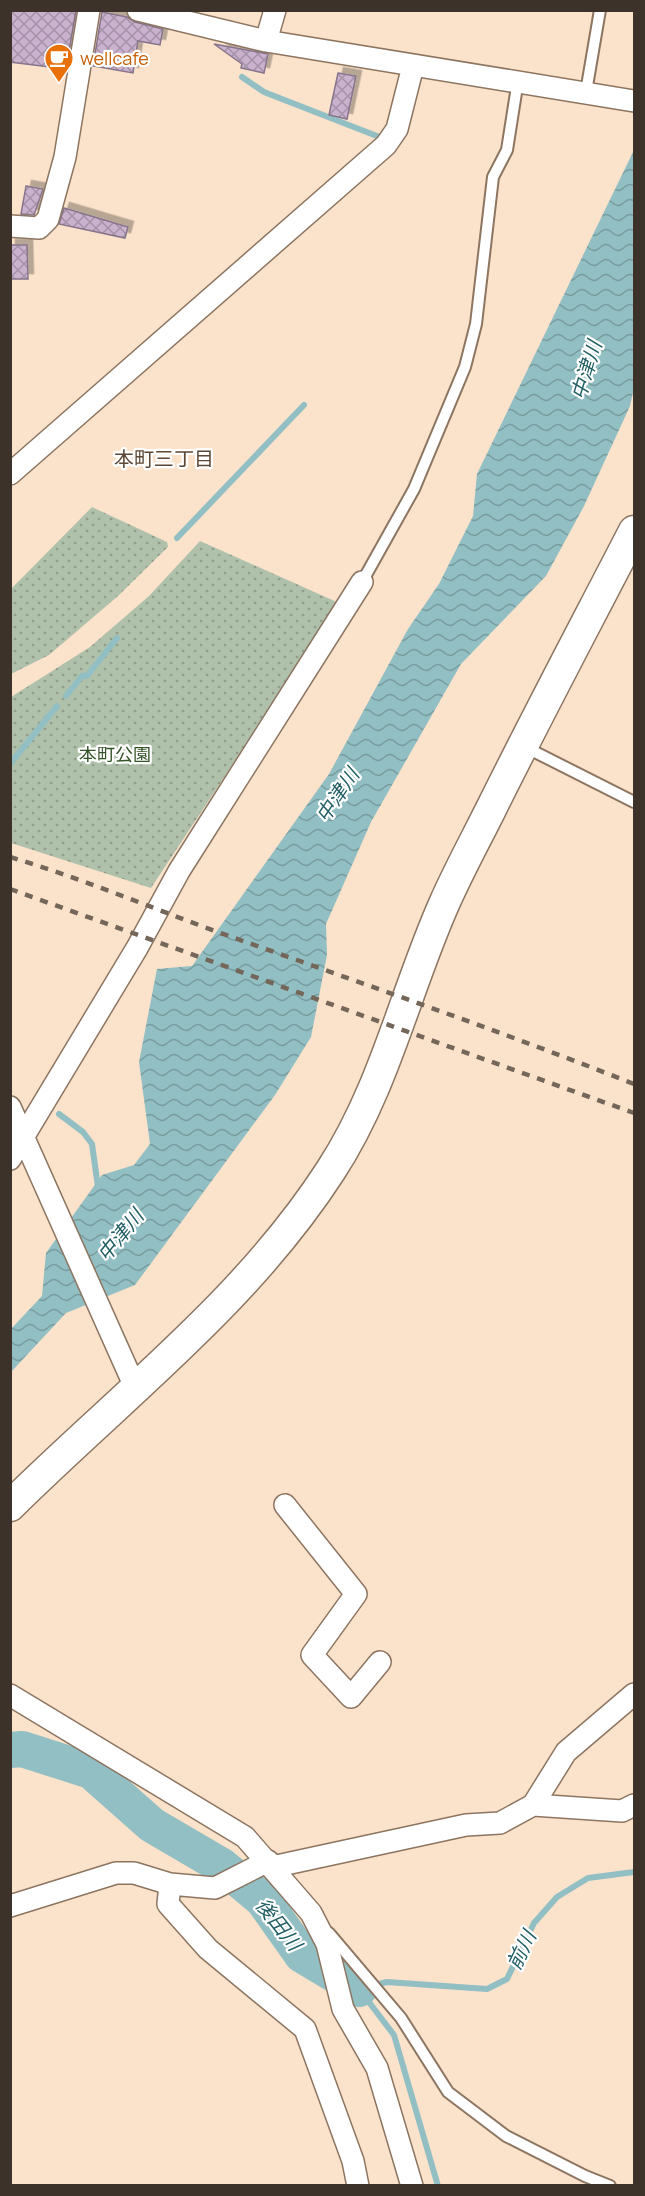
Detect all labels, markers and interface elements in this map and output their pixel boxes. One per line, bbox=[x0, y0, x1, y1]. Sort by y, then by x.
cafe icon: wellcafe bbox=[43, 42, 75, 84]
place label: wellcafe bbox=[80, 46, 149, 70]
water label: 中津川 bbox=[564, 335, 608, 403]
district label: 本町三丁目 bbox=[114, 445, 214, 472]
park label: 本町公園 bbox=[79, 742, 151, 766]
water label: 中津川 bbox=[309, 761, 366, 827]
water label: 中津川 bbox=[91, 1202, 151, 1267]
water label: 後田川 bbox=[250, 1892, 309, 1958]
water label: 前川 bbox=[500, 1924, 543, 1974]

